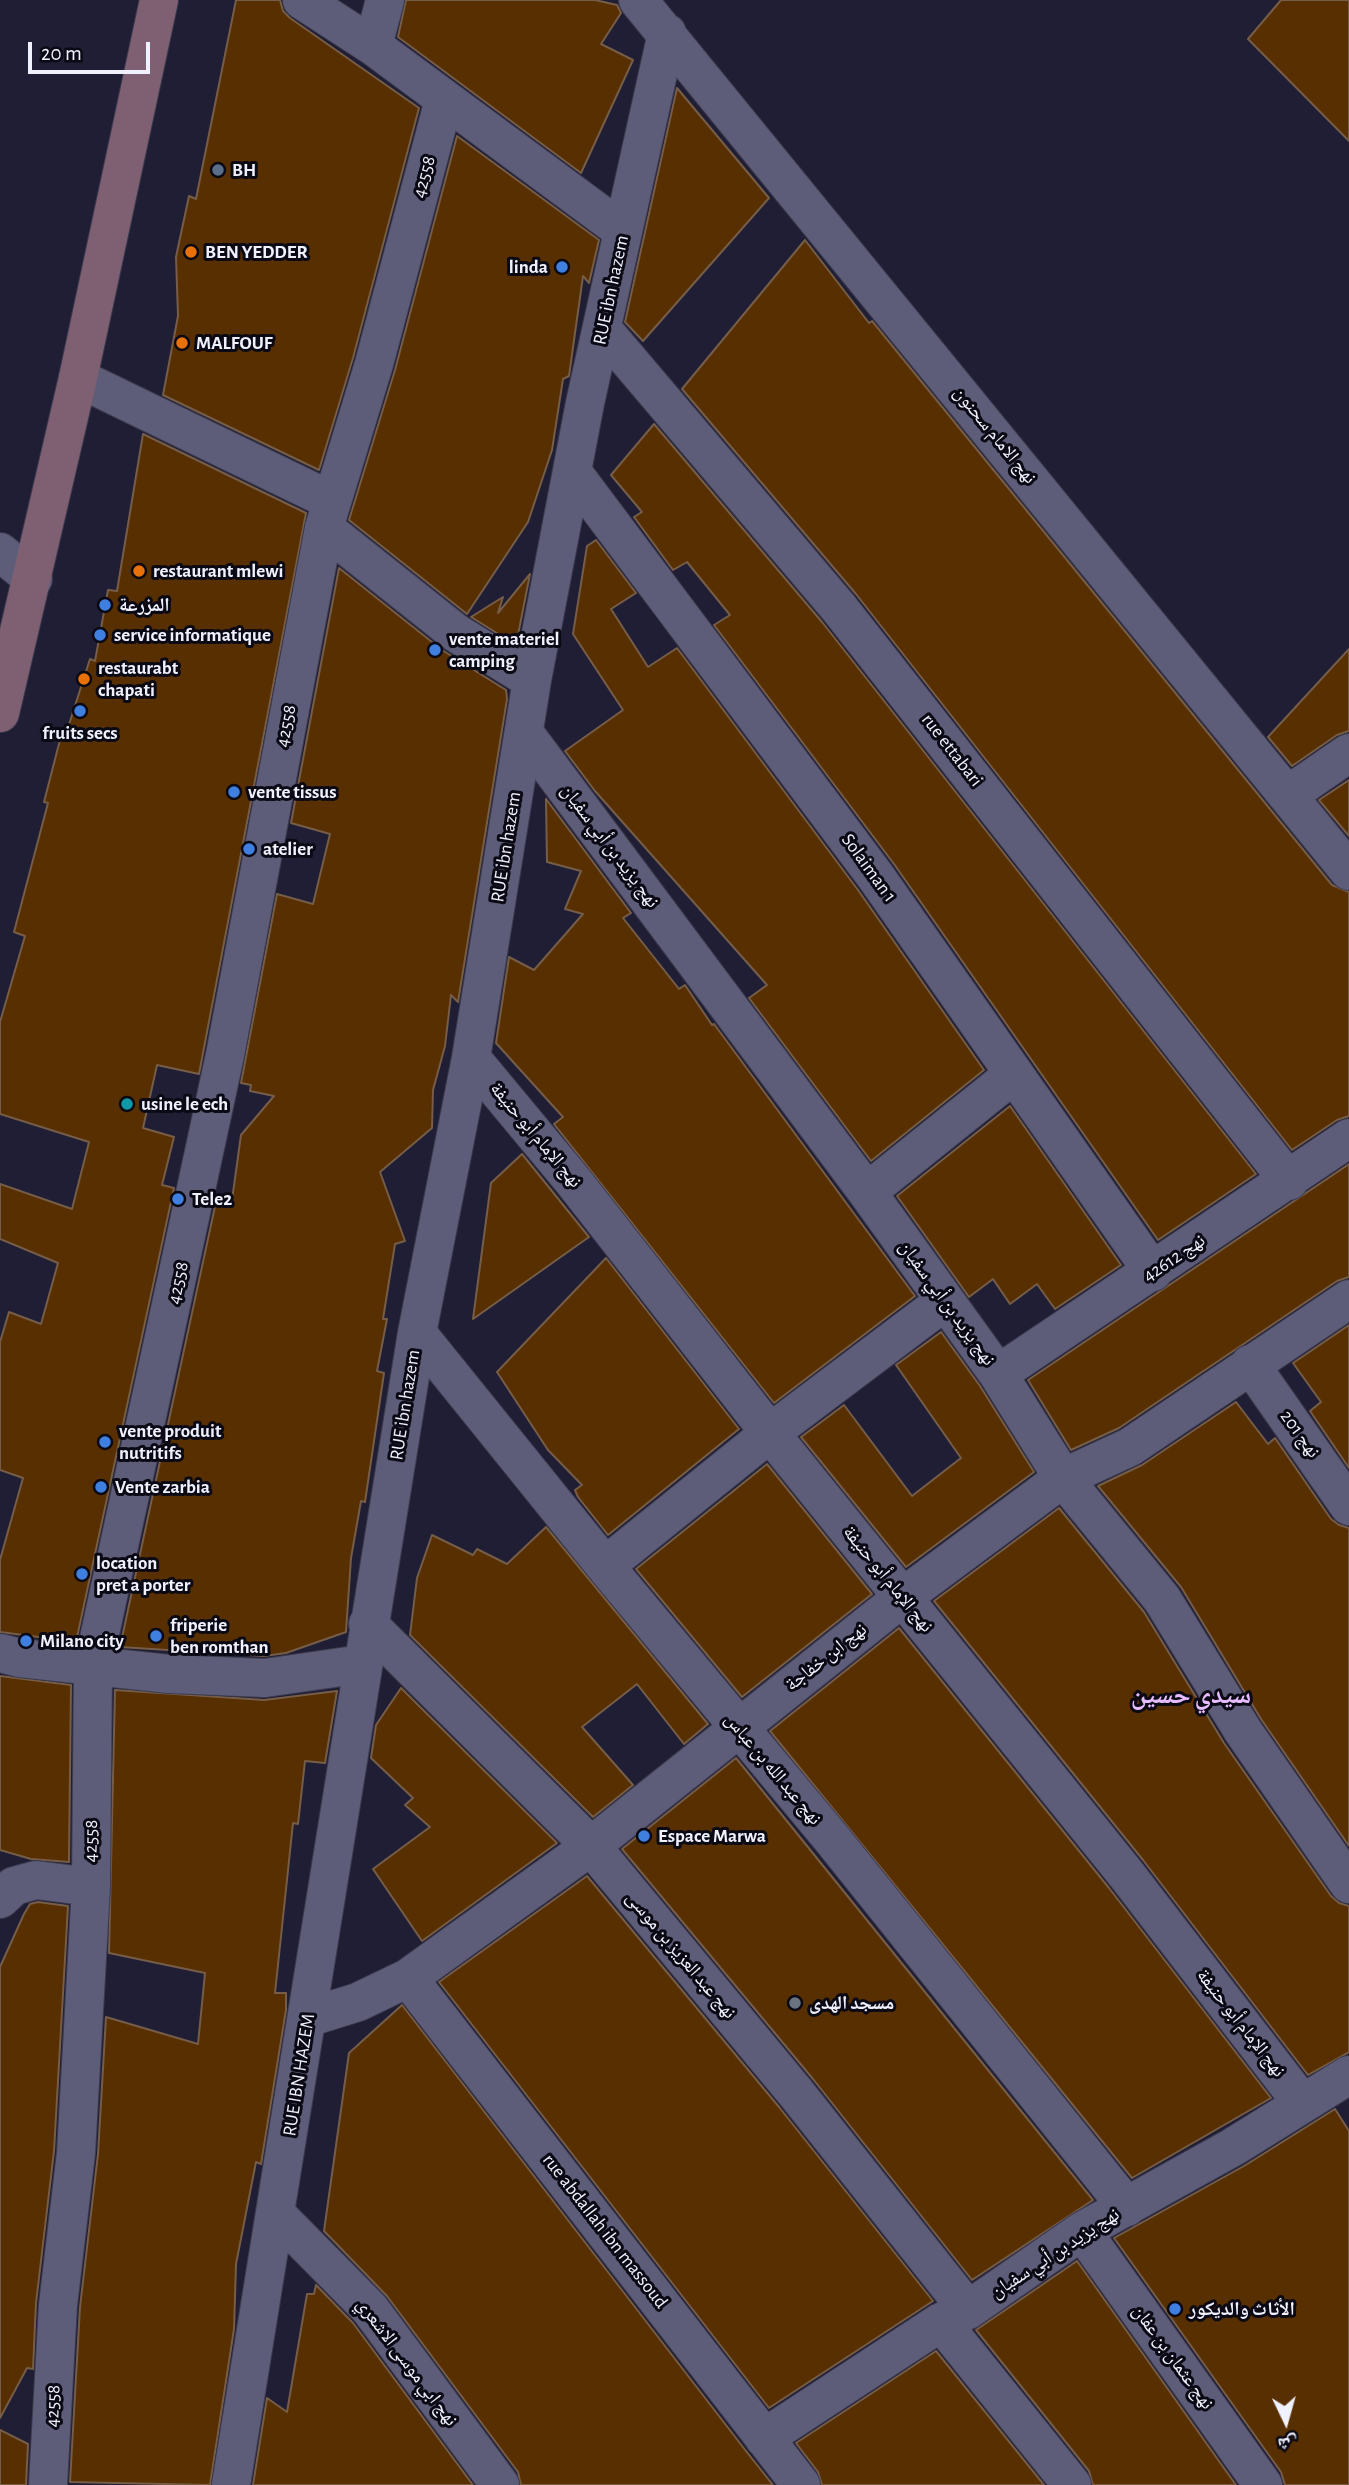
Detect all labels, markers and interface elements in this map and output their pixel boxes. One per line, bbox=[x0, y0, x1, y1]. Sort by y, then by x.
scale bar bbox=[32, 28, 154, 72]
text: 20 m bbox=[41, 43, 82, 64]
street label: 42558 bbox=[407, 153, 441, 201]
place label: BH bbox=[232, 159, 256, 181]
marker: BH bbox=[210, 162, 226, 178]
street label: RUE ibn hazem bbox=[588, 233, 634, 347]
place label: BEN YEDDER bbox=[205, 241, 308, 263]
marker: BEN YEDDER bbox=[183, 244, 199, 260]
place label: linda bbox=[509, 256, 548, 278]
marker: linda bbox=[554, 259, 570, 275]
place label: MALFOUF bbox=[196, 332, 272, 354]
marker: MALFOUF bbox=[174, 335, 190, 351]
street label: نهج الامام سحنون bbox=[949, 381, 1041, 489]
place label: restaurant mlewi bbox=[153, 560, 284, 582]
marker: restaurant mlewi bbox=[131, 563, 147, 579]
place label: المزرعة bbox=[119, 594, 170, 616]
marker: المزرعة bbox=[97, 597, 113, 613]
place label: service informatique bbox=[114, 624, 271, 646]
marker: service informatique bbox=[92, 627, 108, 643]
place label: vente materiel camping bbox=[449, 628, 560, 672]
marker: vente materiel camping bbox=[427, 642, 443, 658]
place label: restaurabt chapati bbox=[98, 657, 178, 701]
marker: restaurabt chapati bbox=[76, 671, 92, 687]
marker: fruits secs bbox=[72, 703, 88, 719]
street label: 42558 bbox=[271, 703, 301, 749]
street label: rue ettabari bbox=[916, 709, 988, 791]
place label: fruits secs bbox=[42, 722, 118, 744]
street label: نهج يزيد بن أبي سفيان bbox=[556, 780, 664, 912]
place label: vente tissus bbox=[248, 781, 337, 803]
marker: vente tissus bbox=[226, 784, 242, 800]
street label: RUE ibn hazem bbox=[486, 790, 526, 904]
street label: Solaiman 1 bbox=[836, 829, 902, 907]
place label: atelier bbox=[263, 838, 313, 860]
marker: atelier bbox=[241, 841, 257, 857]
street label: نهج الإمام أبو حنيفة bbox=[485, 1078, 587, 1192]
place label: usine le ech bbox=[141, 1093, 228, 1115]
marker: usine le ech bbox=[119, 1096, 135, 1112]
place label: Tele2 bbox=[192, 1188, 232, 1210]
marker: Tele2 bbox=[170, 1191, 186, 1207]
street label: نهج 42612 bbox=[1139, 1229, 1209, 1287]
street label: نهج يزيد بن أبي سفيان bbox=[894, 1236, 1000, 1370]
street label: 42558 bbox=[162, 1260, 194, 1306]
street label: RUE ibn hazem bbox=[385, 1348, 425, 1462]
street label: نهج 201 bbox=[1275, 1406, 1325, 1462]
place label: vente produit nutritifs bbox=[119, 1420, 221, 1464]
marker: vente produit nutritifs bbox=[97, 1434, 113, 1450]
place label: Vente zarbia bbox=[115, 1476, 210, 1498]
marker: Vente zarbia bbox=[93, 1479, 109, 1495]
street label: نهج الإمام أبو حنيفة bbox=[838, 1521, 938, 1637]
place label: location pret a porter bbox=[96, 1552, 190, 1596]
marker: location pret a porter bbox=[74, 1566, 90, 1582]
place label: friperie ben romthan bbox=[170, 1614, 269, 1658]
street label: نهج ابن خفاجة bbox=[781, 1618, 871, 1696]
marker: friperie ben romthan bbox=[148, 1628, 164, 1644]
place label: Milano city bbox=[40, 1630, 124, 1652]
marker: Milano city bbox=[18, 1633, 34, 1649]
district label: سيدي حسين bbox=[1131, 1679, 1251, 1711]
street label: نهج عبد الله بن عباس bbox=[720, 1708, 826, 1830]
street label: 42558 bbox=[79, 1819, 103, 1863]
place label: Espace Marwa bbox=[658, 1825, 766, 1847]
marker: Espace Marwa bbox=[636, 1828, 652, 1844]
street label: نهج عبد العزيز بن موسى bbox=[621, 1887, 741, 2023]
street label: نهج الإمام أبو حنيفة bbox=[1192, 1964, 1290, 2082]
place label: مسجد الهدى bbox=[809, 1992, 894, 2014]
marker: مسجد الهدى bbox=[787, 1995, 803, 2011]
street label: RUE IBN HAZEM bbox=[278, 2012, 320, 2138]
street label: rue abdallah ibn massoud bbox=[538, 2149, 672, 2313]
street label: نهج يزيد بن أبي سفيان bbox=[986, 2203, 1124, 2303]
street label: نهج ابي موسى الاشعري bbox=[351, 2293, 463, 2431]
place label: الأثاث والديكور bbox=[1189, 2298, 1295, 2320]
street label: نهج عثمان بن عفان bbox=[1127, 2300, 1219, 2414]
marker: الأثاث والديكور bbox=[1167, 2301, 1183, 2317]
street label: 42558 bbox=[41, 2384, 65, 2428]
north arrow bbox=[1251, 2387, 1321, 2457]
text: ش bbox=[1277, 2433, 1299, 2454]

